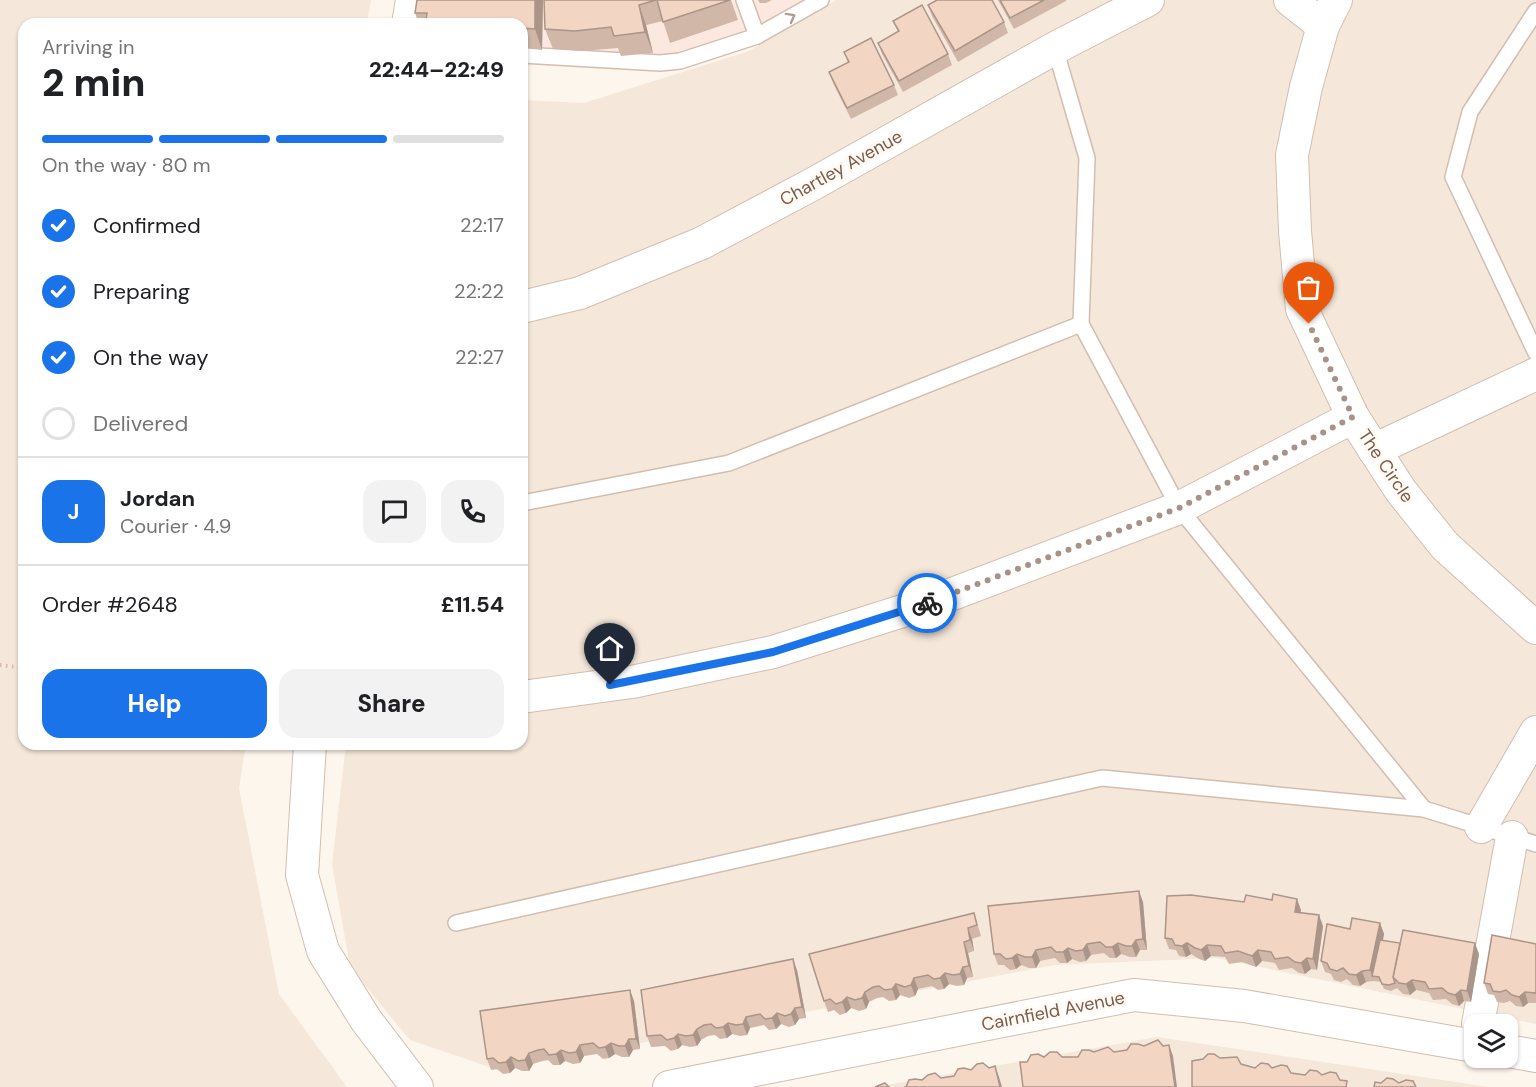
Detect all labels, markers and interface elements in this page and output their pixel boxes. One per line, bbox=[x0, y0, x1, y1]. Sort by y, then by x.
one-way arrow bbox=[785, 13, 795, 24]
text: Arriving in bbox=[42, 34, 134, 60]
text: 22:44–22:49 bbox=[369, 55, 504, 84]
text: 2 min bbox=[42, 57, 146, 108]
street label: Chartley Avenue bbox=[775, 124, 907, 212]
text: On the way · 80 m bbox=[42, 152, 210, 178]
icon: check bbox=[42, 209, 75, 242]
text: Confirmed bbox=[93, 211, 201, 240]
text: 22:17 bbox=[460, 212, 504, 238]
pin bbox=[1283, 262, 1334, 324]
icon: bag bbox=[1292, 271, 1325, 304]
icon: check bbox=[42, 275, 75, 308]
text: Preparing bbox=[93, 277, 190, 306]
text: 22:22 bbox=[454, 278, 504, 304]
icon: check bbox=[42, 341, 75, 374]
text: On the way bbox=[93, 343, 208, 372]
text: 22:27 bbox=[455, 344, 504, 370]
text: Delivered bbox=[93, 409, 188, 438]
street label: The Circle bbox=[1353, 425, 1419, 507]
button: chat bbox=[363, 480, 426, 543]
button: phone bbox=[441, 480, 504, 543]
text: Jordan bbox=[120, 484, 195, 513]
text: J bbox=[68, 497, 79, 526]
text: Courier · 4.9 bbox=[120, 513, 231, 539]
courier bbox=[897, 573, 957, 633]
icon: bike bbox=[911, 587, 944, 620]
text: Order #2648 bbox=[42, 590, 178, 619]
text: £11.54 bbox=[441, 590, 504, 619]
pin bbox=[584, 623, 635, 685]
icon: home bbox=[593, 632, 626, 665]
button: Help bbox=[42, 669, 267, 738]
button: Share bbox=[279, 669, 504, 738]
street label: Cairnfield Avenue bbox=[979, 985, 1127, 1037]
map controls bbox=[1464, 1014, 1518, 1068]
button: layers bbox=[1464, 1014, 1518, 1068]

